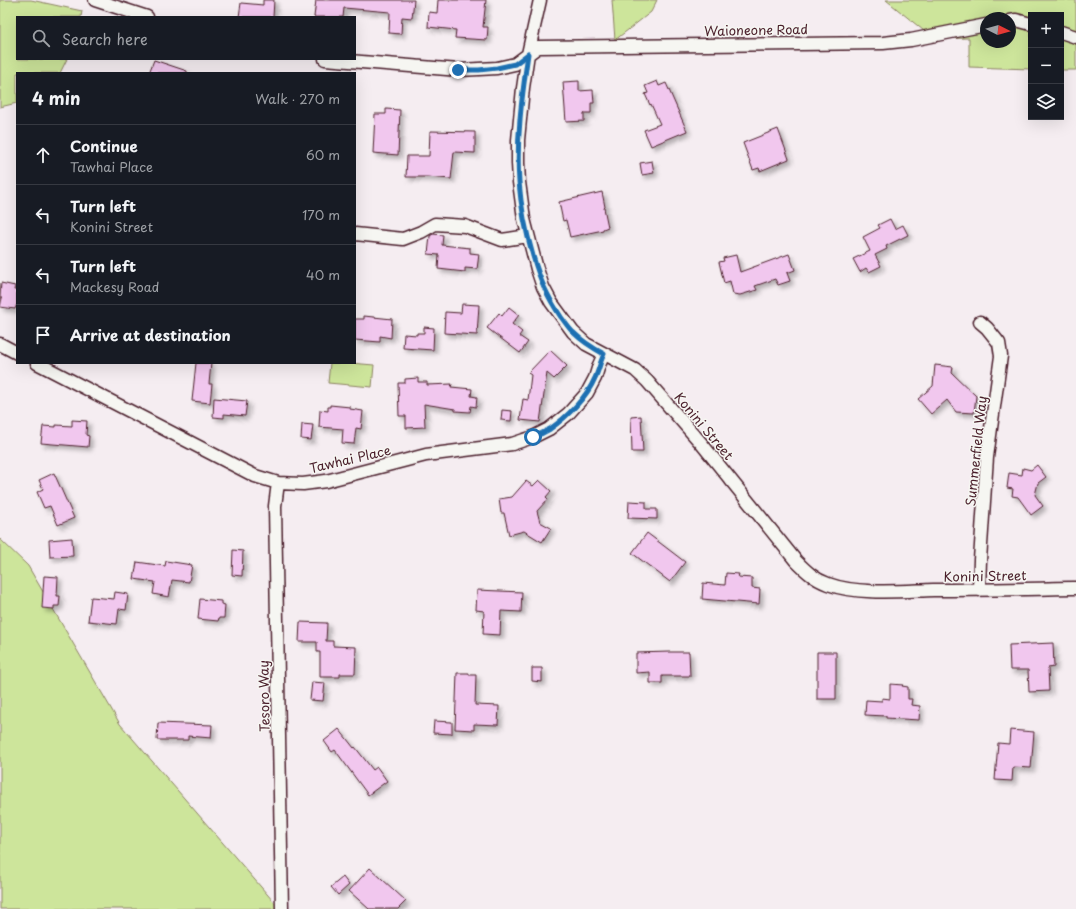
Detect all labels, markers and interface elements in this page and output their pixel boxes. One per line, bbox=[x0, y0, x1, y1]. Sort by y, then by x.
north arrow bbox=[980, 12, 1016, 48]
map controls bbox=[1028, 12, 1064, 120]
button: + bbox=[1028, 12, 1064, 48]
search box bbox=[16, 16, 356, 60]
street label: Waioneone Road bbox=[704, 19, 808, 40]
icon: search bbox=[30, 27, 52, 49]
text: Search here bbox=[62, 27, 148, 50]
button: − bbox=[1028, 48, 1064, 84]
route end bbox=[449, 61, 467, 79]
button: layers bbox=[1028, 84, 1064, 120]
text: 4 min bbox=[32, 85, 80, 111]
text: Walk · 270 m bbox=[255, 89, 340, 108]
text: Continue bbox=[70, 134, 138, 157]
icon: ahead bbox=[32, 144, 54, 166]
text: 60 m bbox=[306, 145, 340, 164]
text: Tawhai Place bbox=[70, 157, 153, 176]
text: Turn left bbox=[70, 194, 136, 217]
icon: left bbox=[32, 204, 54, 226]
text: 170 m bbox=[302, 205, 340, 224]
text: Konini Street bbox=[70, 217, 153, 236]
text: Turn left bbox=[70, 254, 136, 277]
icon: left bbox=[32, 264, 54, 286]
text: 40 m bbox=[306, 265, 340, 284]
text: Mackesy Road bbox=[70, 277, 159, 296]
text: Arrive at destination bbox=[70, 323, 231, 346]
icon: arrive bbox=[32, 324, 54, 346]
street label: Konini Street bbox=[670, 388, 738, 464]
street label: Summerfield Way bbox=[960, 395, 991, 507]
route start bbox=[524, 428, 542, 446]
street label: Tawhai Place bbox=[307, 440, 392, 477]
street label: Konini Street bbox=[943, 565, 1027, 586]
street label: Tesoro Way bbox=[253, 660, 274, 732]

